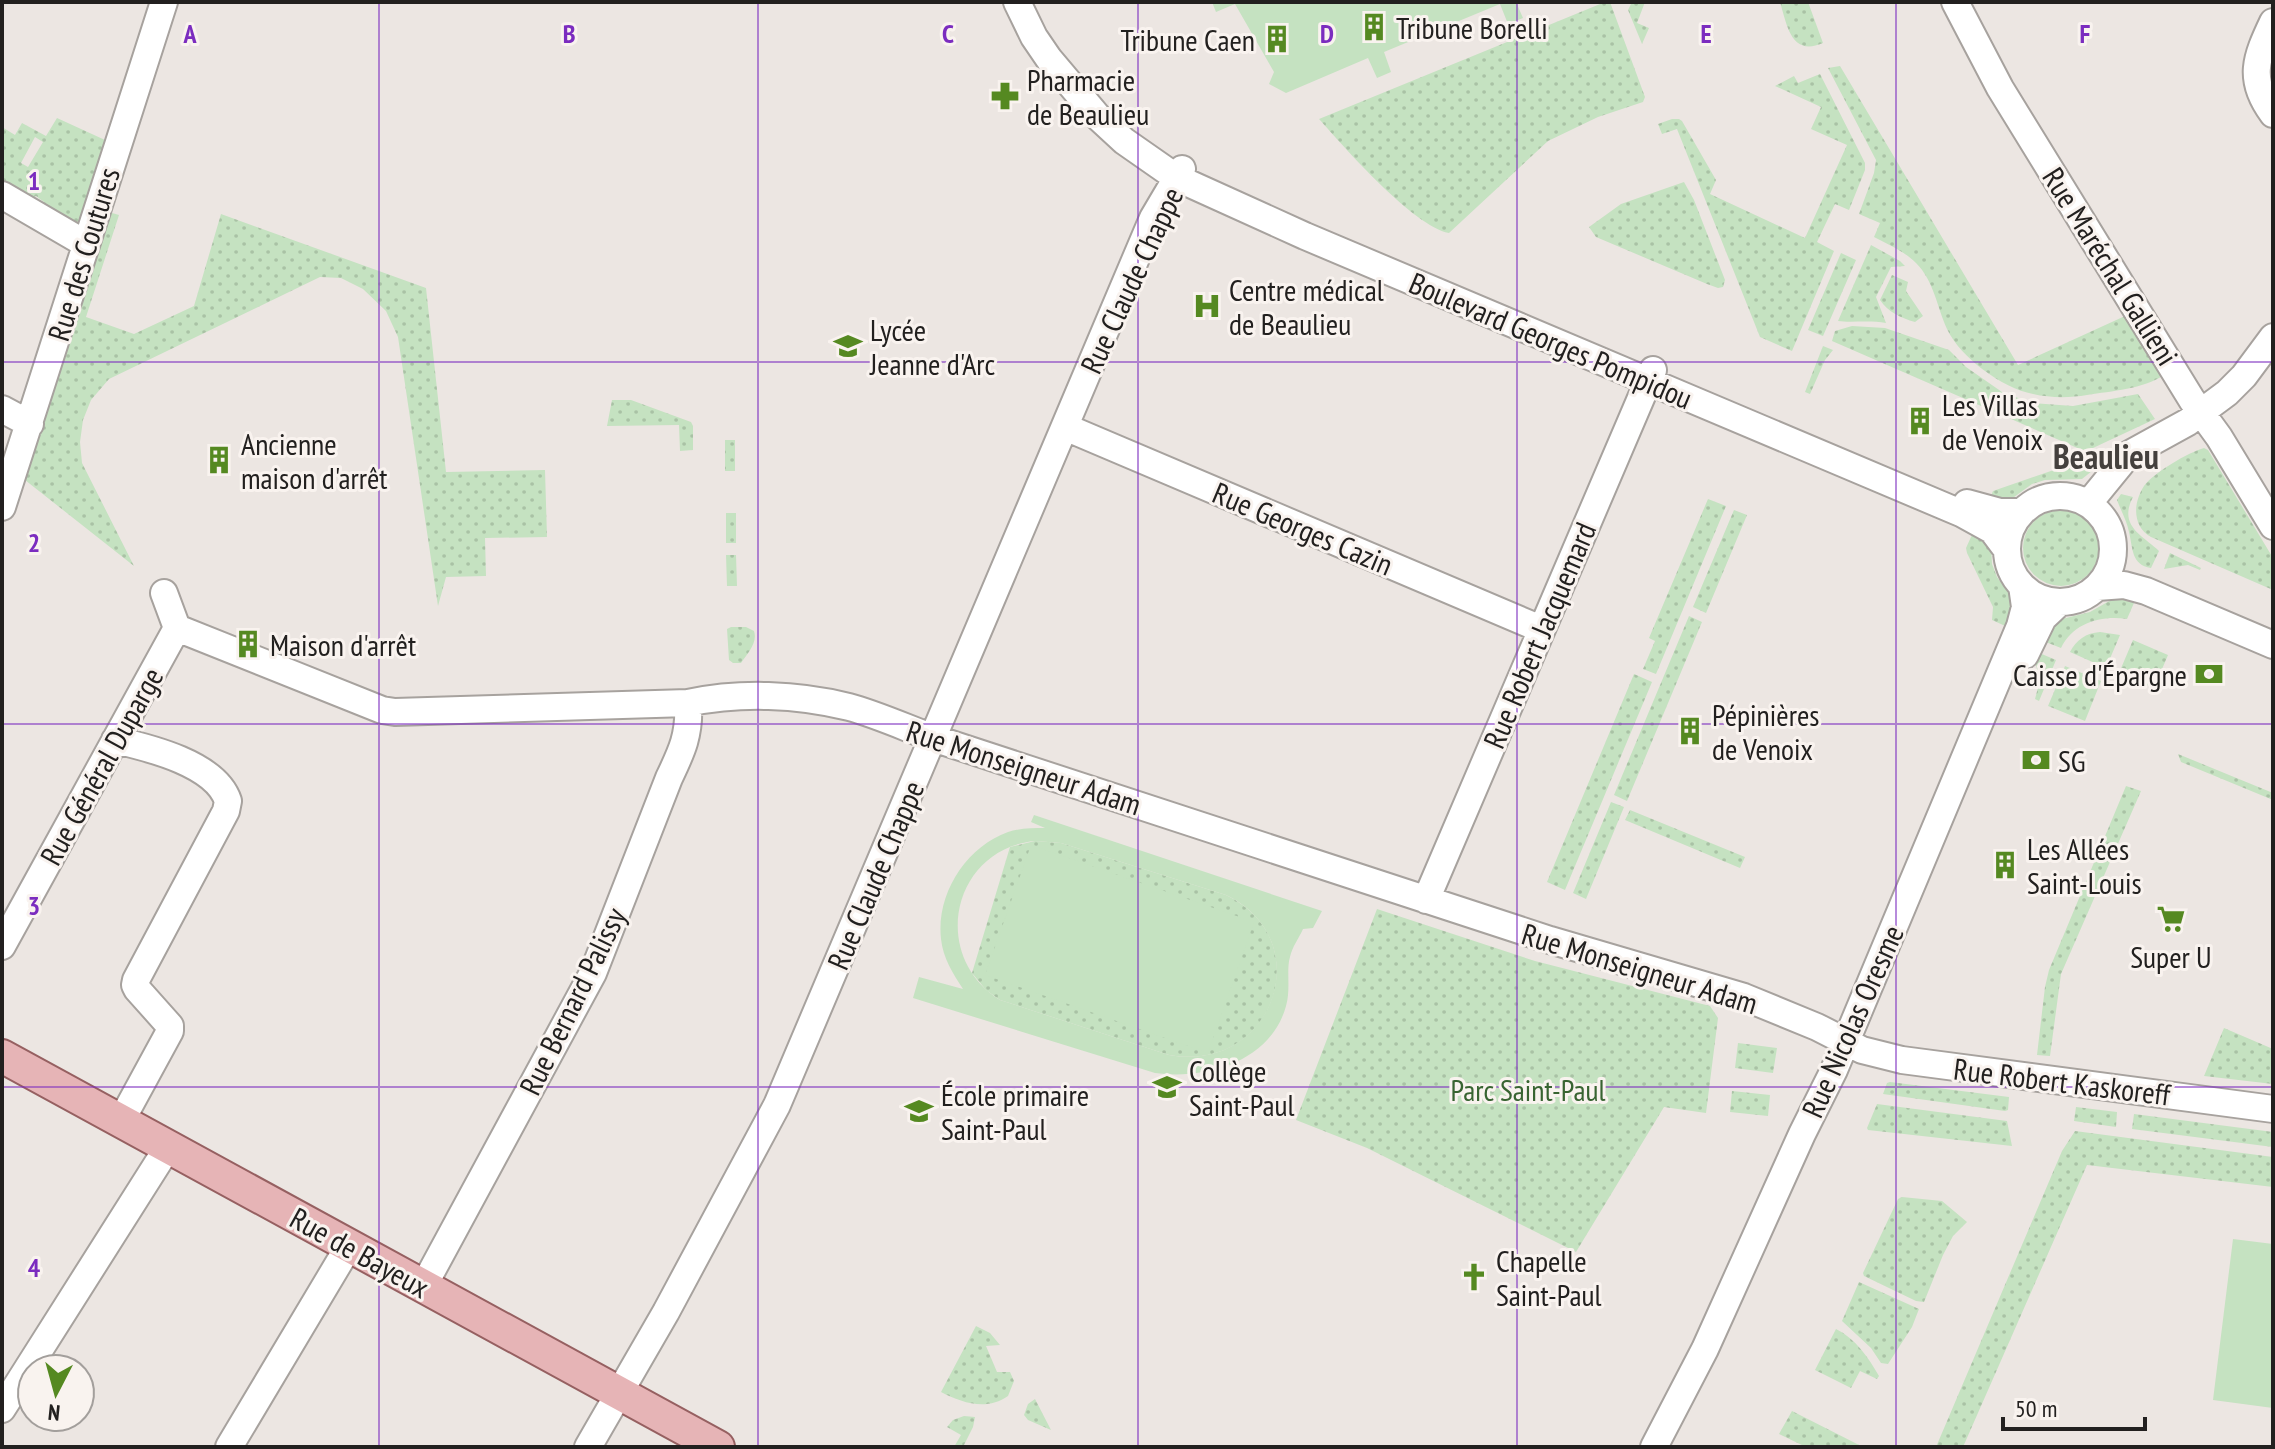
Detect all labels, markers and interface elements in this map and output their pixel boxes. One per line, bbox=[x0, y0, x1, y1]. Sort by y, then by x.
place label: Tribune Borelli bbox=[1396, 8, 1548, 47]
building icon: Tribune Borelli bbox=[1359, 12, 1389, 42]
text: A bbox=[182, 17, 197, 50]
text: B bbox=[563, 17, 576, 50]
text: C bbox=[942, 17, 954, 50]
text: D bbox=[1320, 17, 1334, 50]
text: E bbox=[1700, 17, 1712, 50]
text: F bbox=[2080, 17, 2091, 50]
place label: Tribune Caen bbox=[1121, 20, 1255, 59]
building icon: Tribune Caen bbox=[1262, 24, 1292, 54]
place label: Pharmacie de Beaulieu bbox=[1027, 60, 1149, 133]
pharmacy icon: Pharmacie de Beaulieu bbox=[990, 81, 1020, 111]
street label: Rue Maréchal Gallieni bbox=[2035, 160, 2187, 372]
street label: Rue des Coutures bbox=[38, 163, 128, 345]
text: 1 bbox=[28, 164, 40, 197]
street label: Rue Claude Chappe bbox=[1071, 181, 1191, 379]
street label: Boulevard Georges Pompidou bbox=[1404, 263, 1698, 417]
place label: Centre médical de Beaulieu bbox=[1229, 270, 1384, 343]
hospital icon: Centre médical de Beaulieu bbox=[1192, 291, 1222, 321]
place label: Lycée Jeanne d'Arc bbox=[869, 310, 996, 383]
school or university icon: Lycée Jeanne d'Arc bbox=[833, 331, 863, 361]
place label: Les Villas de Venoix bbox=[1942, 385, 2043, 458]
building icon: Les Villas de Venoix bbox=[1905, 406, 1935, 436]
place label: Ancienne maison d'arrêt bbox=[241, 424, 388, 497]
district label: Beaulieu bbox=[2053, 434, 2159, 478]
building icon: Ancienne maison d'arrêt bbox=[204, 445, 234, 475]
street label: Rue Georges Cazin bbox=[1207, 473, 1399, 583]
street label: Rue Robert Jacquemard bbox=[1474, 516, 1604, 754]
text: 2 bbox=[28, 526, 40, 559]
place label: Maison d'arrêt bbox=[270, 625, 417, 664]
building icon: Maison d'arrêt bbox=[233, 629, 263, 659]
place label: Caisse d'Épargne bbox=[2013, 655, 2187, 694]
bank icon: Caisse d'Épargne bbox=[2194, 659, 2224, 689]
street label: Rue Général Duparge bbox=[31, 660, 171, 872]
place label: Pépinières de Venoix bbox=[1712, 695, 1819, 768]
street label: Rue Monseigneur Adam bbox=[902, 711, 1146, 823]
building icon: Pépinières de Venoix bbox=[1675, 716, 1705, 746]
place label: SG bbox=[2058, 741, 2086, 780]
bank icon: SG bbox=[2021, 745, 2051, 775]
street label: Rue Claude Chappe bbox=[818, 775, 932, 975]
place label: Les Allées Saint-Louis bbox=[2027, 829, 2142, 902]
building icon: Les Allées Saint-Louis bbox=[1990, 850, 2020, 880]
text: 3 bbox=[28, 889, 40, 922]
street label: Rue Bernard Palissy bbox=[510, 900, 634, 1101]
supermarket icon: Super U bbox=[2156, 904, 2186, 934]
street label: Rue Monseigneur Adam bbox=[1517, 914, 1763, 1022]
street label: Rue Nicolas Oresme bbox=[1792, 919, 1912, 1123]
place label: Super U bbox=[2130, 937, 2212, 976]
street label: Rue Robert Kaskoreff bbox=[1951, 1048, 2174, 1114]
place label: Collège Saint-Paul bbox=[1189, 1051, 1295, 1124]
park label: Parc Saint-Paul bbox=[1451, 1070, 1605, 1109]
school or university icon: Collège Saint-Paul bbox=[1152, 1072, 1182, 1102]
place label: École primaire Saint-Paul bbox=[941, 1075, 1089, 1148]
school or university icon: École primaire Saint-Paul bbox=[904, 1096, 934, 1126]
street label: Rue de Bayeux bbox=[284, 1198, 436, 1306]
place label: Chapelle Saint-Paul bbox=[1496, 1241, 1602, 1314]
text: 4 bbox=[28, 1251, 41, 1284]
church icon: Chapelle Saint-Paul bbox=[1459, 1262, 1489, 1292]
north arrow bbox=[16, 1353, 96, 1433]
scale bar bbox=[2003, 1381, 2145, 1431]
text: 50 m bbox=[2015, 1393, 2057, 1424]
text: N bbox=[47, 1398, 61, 1427]

